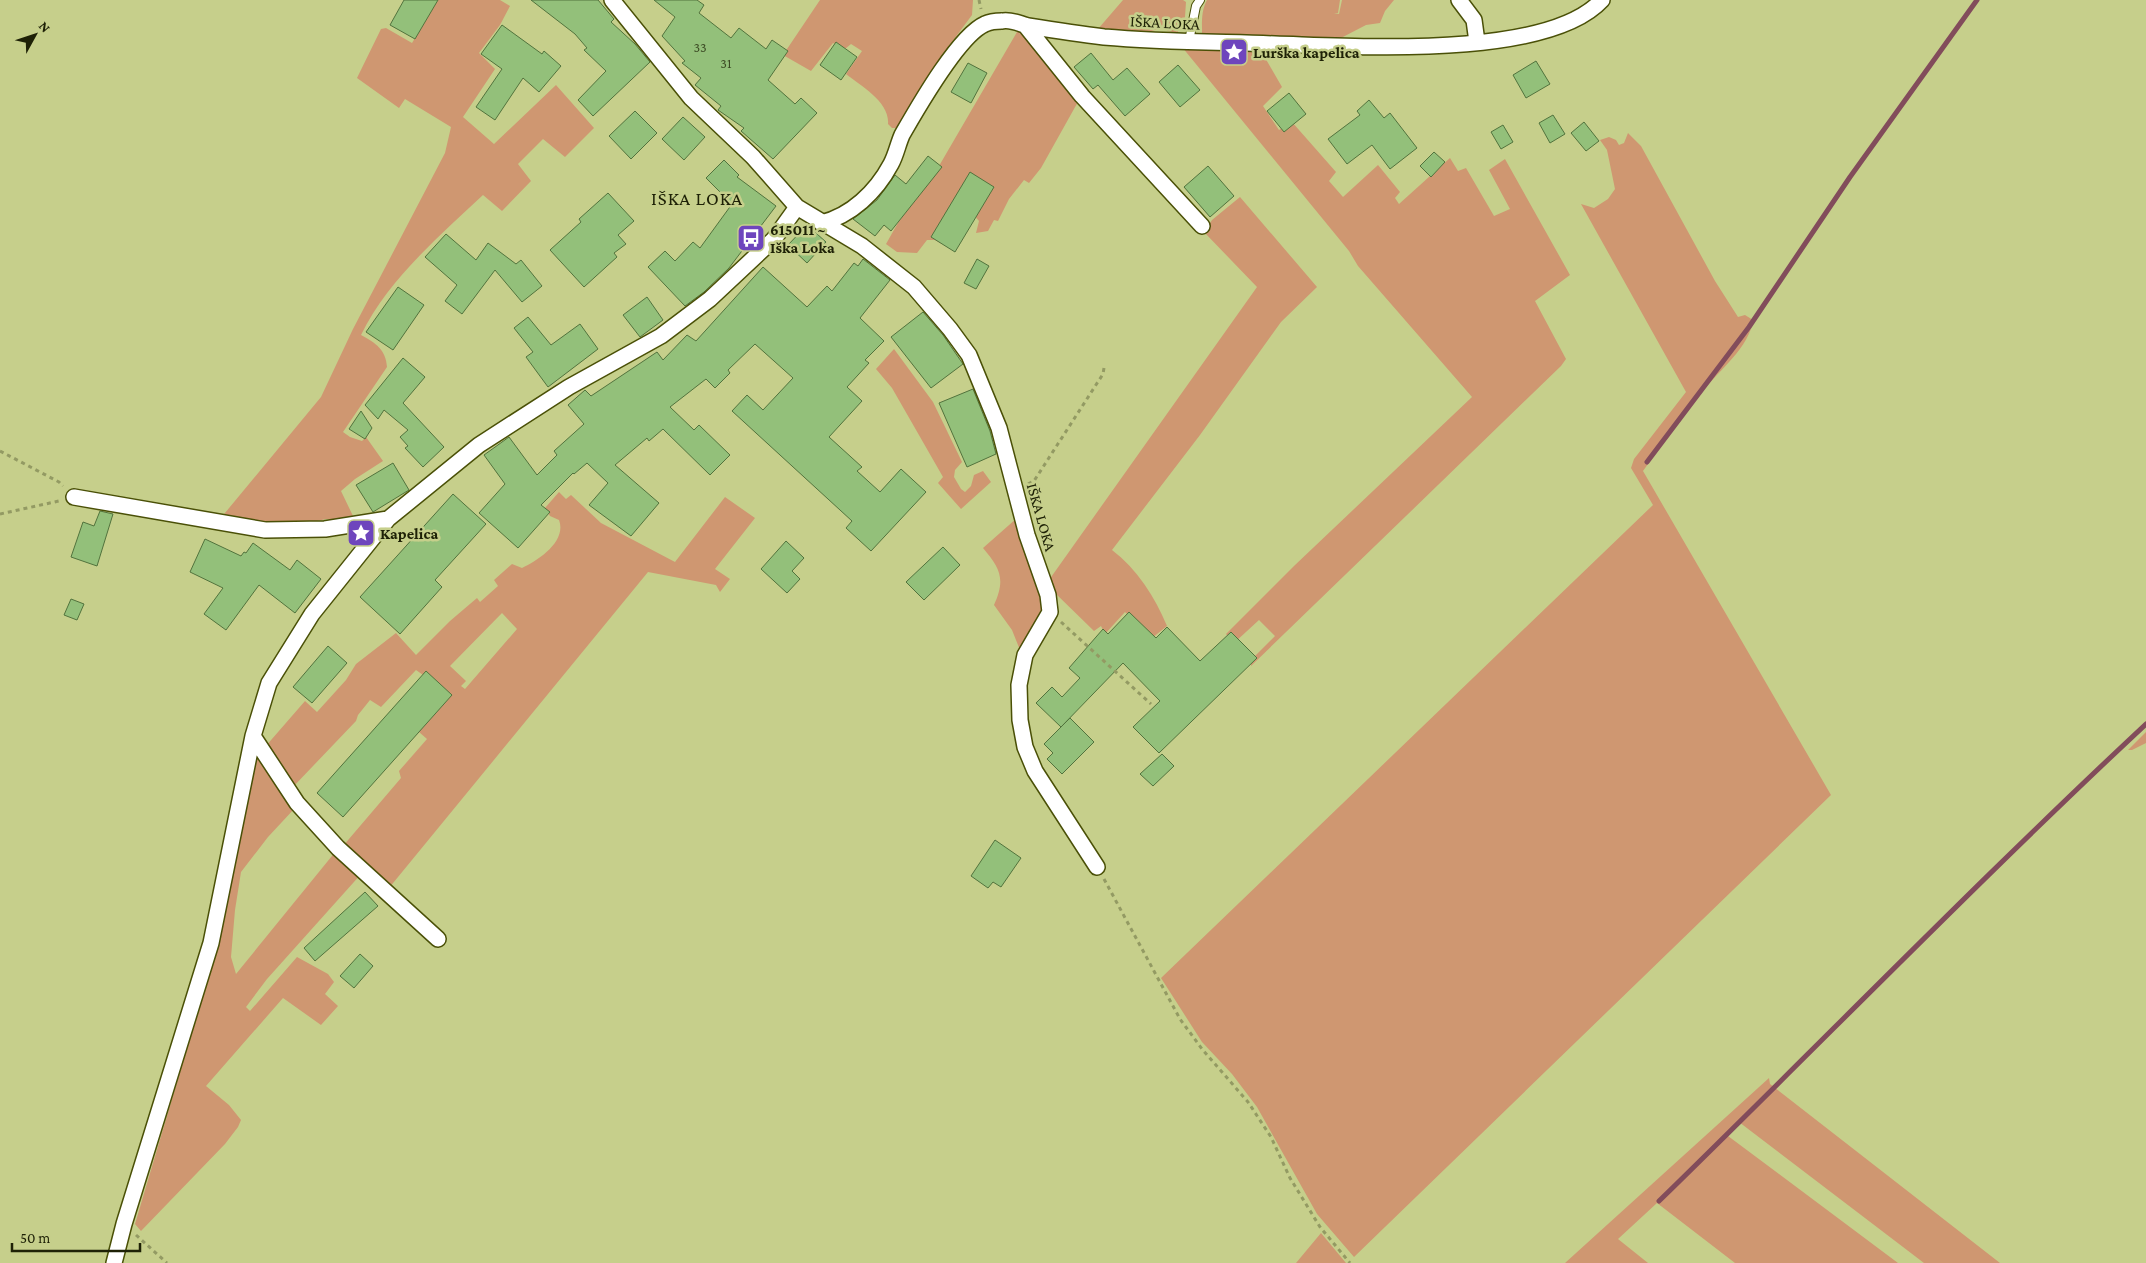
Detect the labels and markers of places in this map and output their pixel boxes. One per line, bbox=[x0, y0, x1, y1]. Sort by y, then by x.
place icon: Lurška kapelica bbox=[1219, 37, 1249, 67]
place label: Lurška kapelica bbox=[1253, 44, 1360, 61]
place label: 615011 ~ Iška Loka bbox=[770, 221, 835, 256]
bus stop icon: 615011 ~ Iška Loka bbox=[736, 223, 766, 253]
place icon: Kapelica bbox=[346, 518, 376, 548]
place label: Kapelica bbox=[380, 525, 439, 542]

